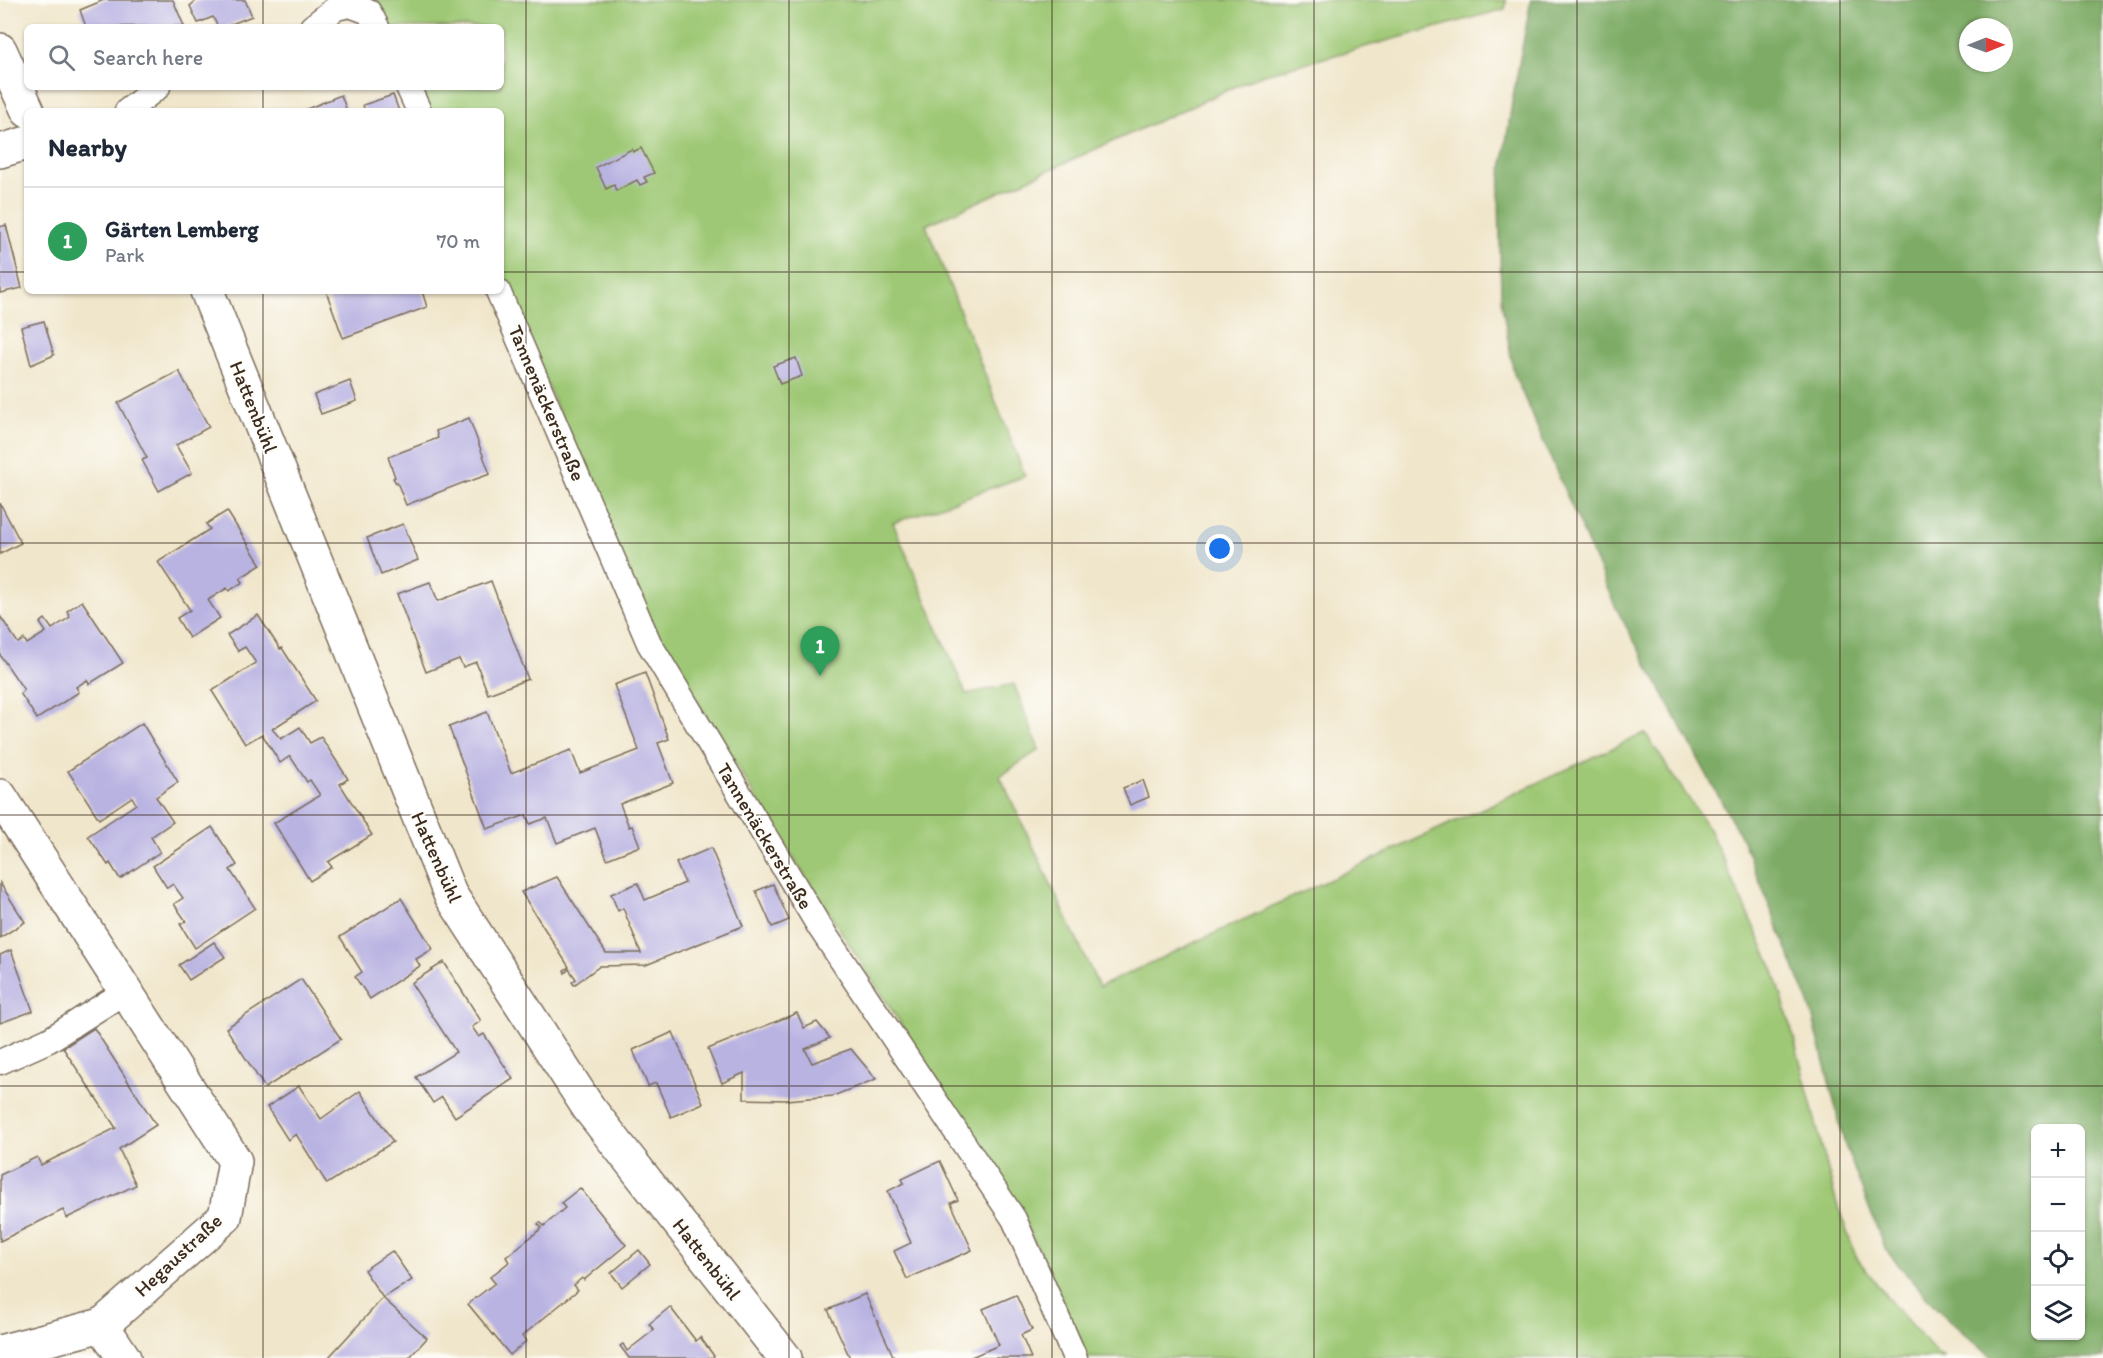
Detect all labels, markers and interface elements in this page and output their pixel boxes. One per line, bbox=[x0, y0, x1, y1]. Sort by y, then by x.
north arrow bbox=[1959, 18, 2013, 72]
search box bbox=[24, 24, 504, 90]
icon: search bbox=[45, 41, 78, 74]
text: Search here bbox=[93, 44, 203, 71]
text: Nearby bbox=[48, 131, 127, 163]
text: Gärten Lemberg bbox=[105, 216, 259, 243]
text: 1 bbox=[63, 229, 72, 253]
text: 70 m bbox=[436, 229, 480, 253]
text: Park bbox=[105, 243, 144, 267]
street label: Tannenäckerstraße bbox=[503, 322, 591, 484]
street label: Hattenbühl bbox=[225, 358, 283, 457]
your location bbox=[1205, 534, 1234, 563]
pin: 1 bbox=[800, 626, 840, 676]
street label: Tannenäckerstraße bbox=[712, 758, 818, 914]
street label: Hattenbühl bbox=[406, 808, 468, 907]
map controls bbox=[2031, 1124, 2085, 1340]
button: + bbox=[2031, 1124, 2085, 1178]
button: − bbox=[2031, 1178, 2085, 1232]
street label: Hegaustraße bbox=[129, 1208, 227, 1302]
street label: Hattenbühl bbox=[668, 1213, 747, 1305]
button: locate bbox=[2031, 1232, 2085, 1286]
button: layers bbox=[2031, 1286, 2085, 1340]

